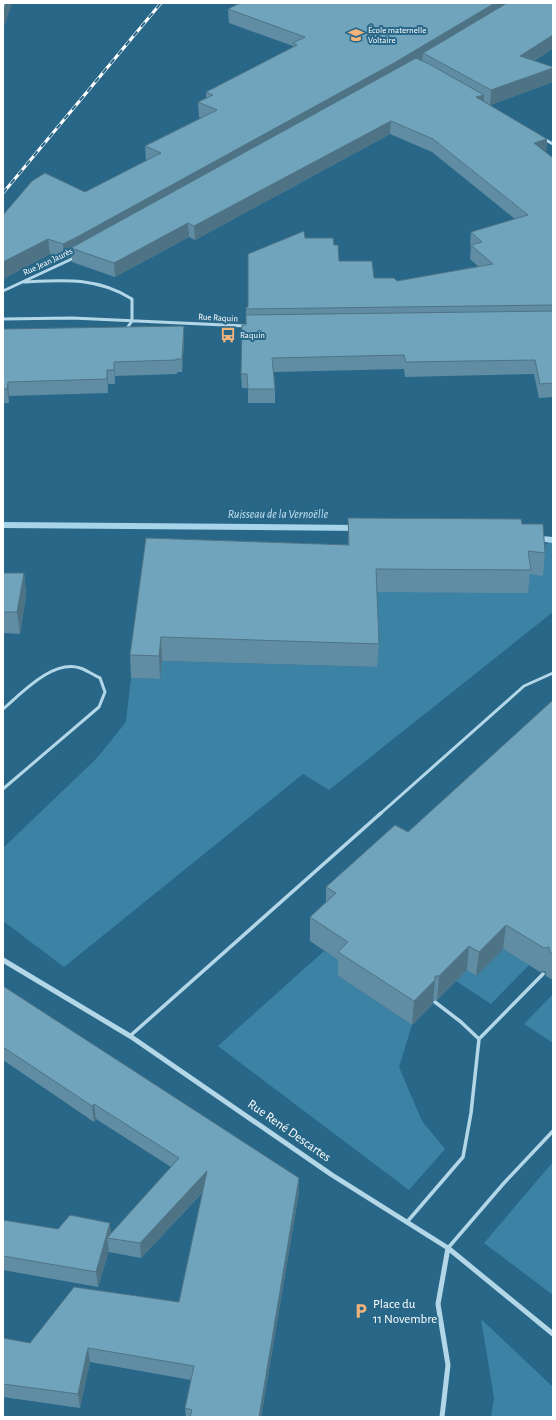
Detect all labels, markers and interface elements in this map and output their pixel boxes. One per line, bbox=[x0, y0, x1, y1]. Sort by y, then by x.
place label: École maternelle Voltaire bbox=[368, 25, 426, 45]
school or university icon: École maternelle Voltaire bbox=[347, 26, 365, 44]
street label: Rue Jean Jaurès bbox=[22, 247, 74, 277]
street label: Rue Raquin bbox=[198, 312, 238, 324]
bus stop icon: Raquin bbox=[219, 326, 237, 344]
place label: Raquin bbox=[240, 331, 265, 340]
water label: Ruisseau de la Vernoëlle bbox=[228, 508, 329, 520]
street label: Rue René Descartes bbox=[245, 1098, 333, 1165]
place label: Place du 11 Novembre bbox=[373, 1298, 437, 1326]
parking icon: Place du 11 Novembre bbox=[352, 1302, 370, 1320]

